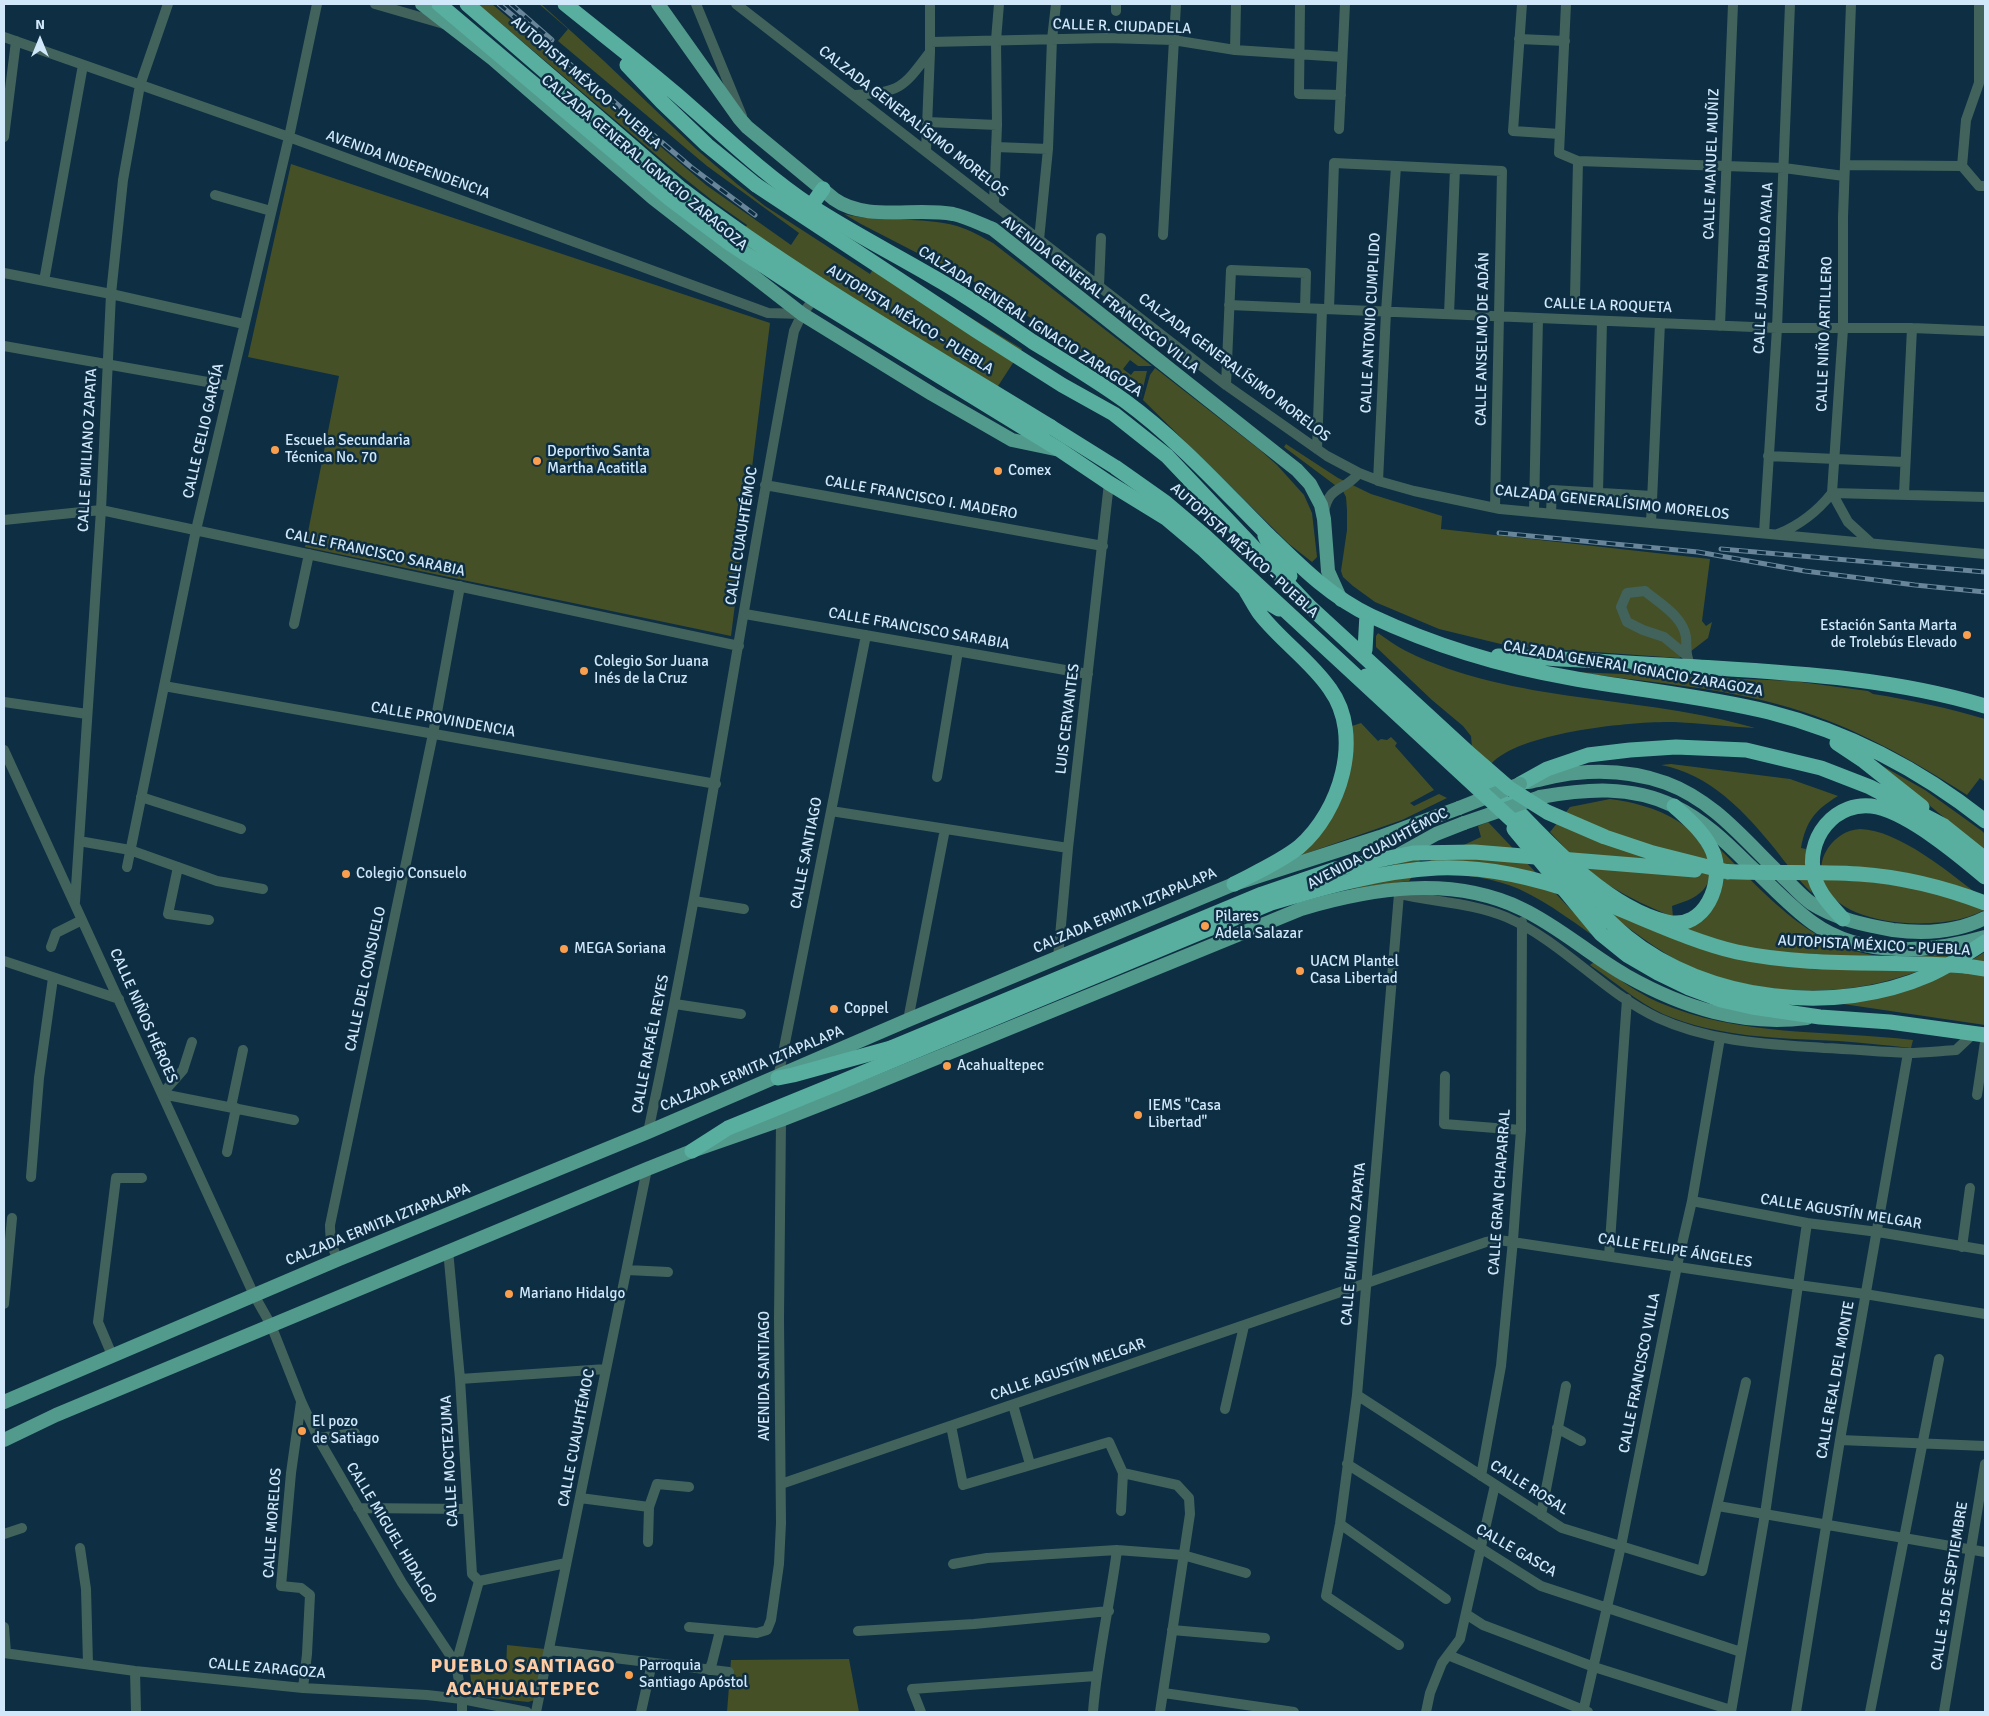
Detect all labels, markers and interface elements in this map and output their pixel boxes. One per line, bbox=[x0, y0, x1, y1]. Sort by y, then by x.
street label: AUTOPISTA MÉXICO - PUEBLA bbox=[507, 13, 665, 153]
north arrow bbox=[15, 15, 65, 65]
text: N bbox=[35, 16, 45, 33]
street label: CALLE R. CIUDADELA bbox=[1052, 16, 1192, 38]
street label: CALZADA GENERALÍSIMO MORELOS bbox=[815, 42, 1011, 202]
street label: CALZADA GENERAL IGNACIO ZARAGOZA bbox=[537, 71, 751, 255]
street label: CALLE MANUEL MUÑIZ bbox=[1700, 88, 1724, 240]
street label: AVENIDA INDEPENDENCIA bbox=[324, 127, 492, 203]
street label: CALLE JUAN PABLO AYALA bbox=[1751, 182, 1777, 354]
street label: AVENIDA GENERAL FRANCISCO VILLA bbox=[998, 212, 1202, 378]
street label: CALLE ANTONIO CUMPLIDO bbox=[1357, 232, 1385, 414]
street label: CALZADA GENERAL IGNACIO ZARAGOZA bbox=[915, 243, 1145, 401]
street label: CALLE ANSELMO DE ADÁN bbox=[1472, 252, 1494, 426]
street label: CALLE NIÑO ARTILLERO bbox=[1813, 256, 1837, 412]
street label: AUTOPISTA MÉXICO - PUEBLA bbox=[823, 261, 997, 379]
street label: CALZADA GENERALÍSIMO MORELOS bbox=[1134, 290, 1334, 446]
street label: CALLE LA ROQUETA bbox=[1544, 295, 1672, 317]
street label: CALLE CELIO GARCÍA bbox=[180, 362, 228, 500]
street label: CALLE EMILIANO ZAPATA bbox=[75, 368, 101, 532]
place label: Escuela Secundaria Técnica No. 70 bbox=[285, 432, 410, 467]
place label: Deportivo Santa Martha Acatitla bbox=[547, 443, 650, 478]
marker: Escuela Secundaria Técnica No. 70 bbox=[269, 444, 281, 456]
marker: Deportivo Santa Martha Acatitla bbox=[531, 455, 543, 467]
place label: Comex bbox=[1008, 462, 1051, 480]
street label: CALLE CUAUHTÉMOC bbox=[722, 465, 762, 607]
marker: Comex bbox=[992, 465, 1004, 477]
street label: CALLE FRANCISCO I. MADERO bbox=[823, 472, 1019, 524]
street label: AUTOPISTA MÉXICO - PUEBLA bbox=[1166, 480, 1322, 622]
street label: CALZADA GENERALÍSIMO MORELOS bbox=[1494, 482, 1730, 524]
street label: CALLE FRANCISCO SARABIA bbox=[283, 525, 467, 581]
street label: CALLE FRANCISCO SARABIA bbox=[827, 604, 1011, 654]
place label: Estación Santa Marta de Trolebús Elevado bbox=[1820, 617, 1957, 652]
marker: Estación Santa Marta de Trolebús Elevado bbox=[1961, 629, 1973, 641]
street label: CALZADA GENERAL IGNACIO ZARAGOZA bbox=[1502, 637, 1764, 701]
place label: Colegio Sor Juana Inés de la Cruz bbox=[594, 653, 709, 688]
street label: LUIS CERVANTES bbox=[1052, 663, 1084, 775]
marker: Colegio Sor Juana Inés de la Cruz bbox=[578, 665, 590, 677]
street label: CALLE PROVINDENCIA bbox=[369, 698, 517, 742]
street label: CALLE SANTIAGO bbox=[787, 796, 827, 910]
street label: AVENIDA CUAUHTÉMOC bbox=[1305, 804, 1451, 894]
street label: CALZADA ERMITA IZTAPALAPA bbox=[1031, 864, 1219, 958]
place label: Colegio Consuelo bbox=[356, 865, 467, 883]
marker: Colegio Consuelo bbox=[340, 868, 352, 880]
street label: CALLE DEL CONSUELO bbox=[342, 905, 390, 1053]
place label: Pilares Adela Salazar bbox=[1215, 908, 1303, 943]
marker: Pilares Adela Salazar bbox=[1199, 920, 1211, 932]
street label: AUTOPISTA MÉXICO - PUEBLA bbox=[1777, 932, 1971, 960]
place label: MEGA Soriana bbox=[574, 940, 666, 958]
marker: MEGA Soriana bbox=[558, 943, 570, 955]
street label: CALLE NIÑOS HÉROES bbox=[105, 946, 181, 1086]
place label: UACM Plantel Casa Libertad bbox=[1310, 953, 1399, 988]
marker: UACM Plantel Casa Libertad bbox=[1294, 965, 1306, 977]
street label: CALLE RAFAÉL REYES bbox=[629, 973, 673, 1115]
place label: Coppel bbox=[844, 1000, 889, 1018]
marker: Coppel bbox=[828, 1003, 840, 1015]
street label: CALZADA ERMITA IZTAPALAPA bbox=[658, 1022, 846, 1116]
place label: Acahualtepec bbox=[957, 1057, 1044, 1075]
marker: Acahualtepec bbox=[941, 1060, 953, 1072]
place label: IEMS "Casa Libertad" bbox=[1148, 1097, 1221, 1132]
street label: CALLE GRAN CHAPARRAL bbox=[1485, 1108, 1515, 1276]
marker: IEMS "Casa Libertad" bbox=[1132, 1109, 1144, 1121]
street label: CALLE EMILIANO ZAPATA bbox=[1338, 1161, 1370, 1327]
street label: CALZADA ERMITA IZTAPALAPA bbox=[283, 1180, 473, 1270]
street label: CALLE AGUSTÍN MELGAR bbox=[1759, 1190, 1923, 1234]
street label: CALLE FELIPE ÁNGELES bbox=[1597, 1230, 1753, 1272]
place label: Mariano Hidalgo bbox=[519, 1285, 625, 1303]
marker: Mariano Hidalgo bbox=[503, 1288, 515, 1300]
street label: CALLE FRANCISCO VILLA bbox=[1616, 1291, 1664, 1455]
street label: CALLE REAL DEL MONTE bbox=[1813, 1300, 1859, 1460]
street label: AVENIDA SANTIAGO bbox=[756, 1311, 774, 1441]
street label: CALLE AGUSTÍN MELGAR bbox=[988, 1335, 1148, 1405]
street label: CALLE CUAUHTÉMOC bbox=[555, 1368, 599, 1508]
street label: CALLE MOCTEZUMA bbox=[438, 1395, 462, 1527]
place label: El pozo de Satiago bbox=[312, 1413, 379, 1448]
marker: El pozo de Satiago bbox=[296, 1425, 308, 1437]
street label: CALLE ROSAL bbox=[1486, 1457, 1572, 1519]
street label: CALLE MIGUEL HIDALGO bbox=[342, 1459, 440, 1607]
street label: CALLE MORELOS bbox=[260, 1467, 286, 1579]
street label: CALLE 15 DE SEPTIEMBRE bbox=[1928, 1500, 1972, 1672]
street label: CALLE GASCA bbox=[1472, 1521, 1560, 1581]
street label: CALLE ZARAGOZA bbox=[208, 1655, 326, 1683]
district label: PUEBLO SANTIAGO ACAHUALTEPEC bbox=[429, 1655, 617, 1702]
place label: Parroquia Santiago Apóstol bbox=[639, 1657, 748, 1692]
marker: Parroquia Santiago Apóstol bbox=[623, 1669, 635, 1681]

